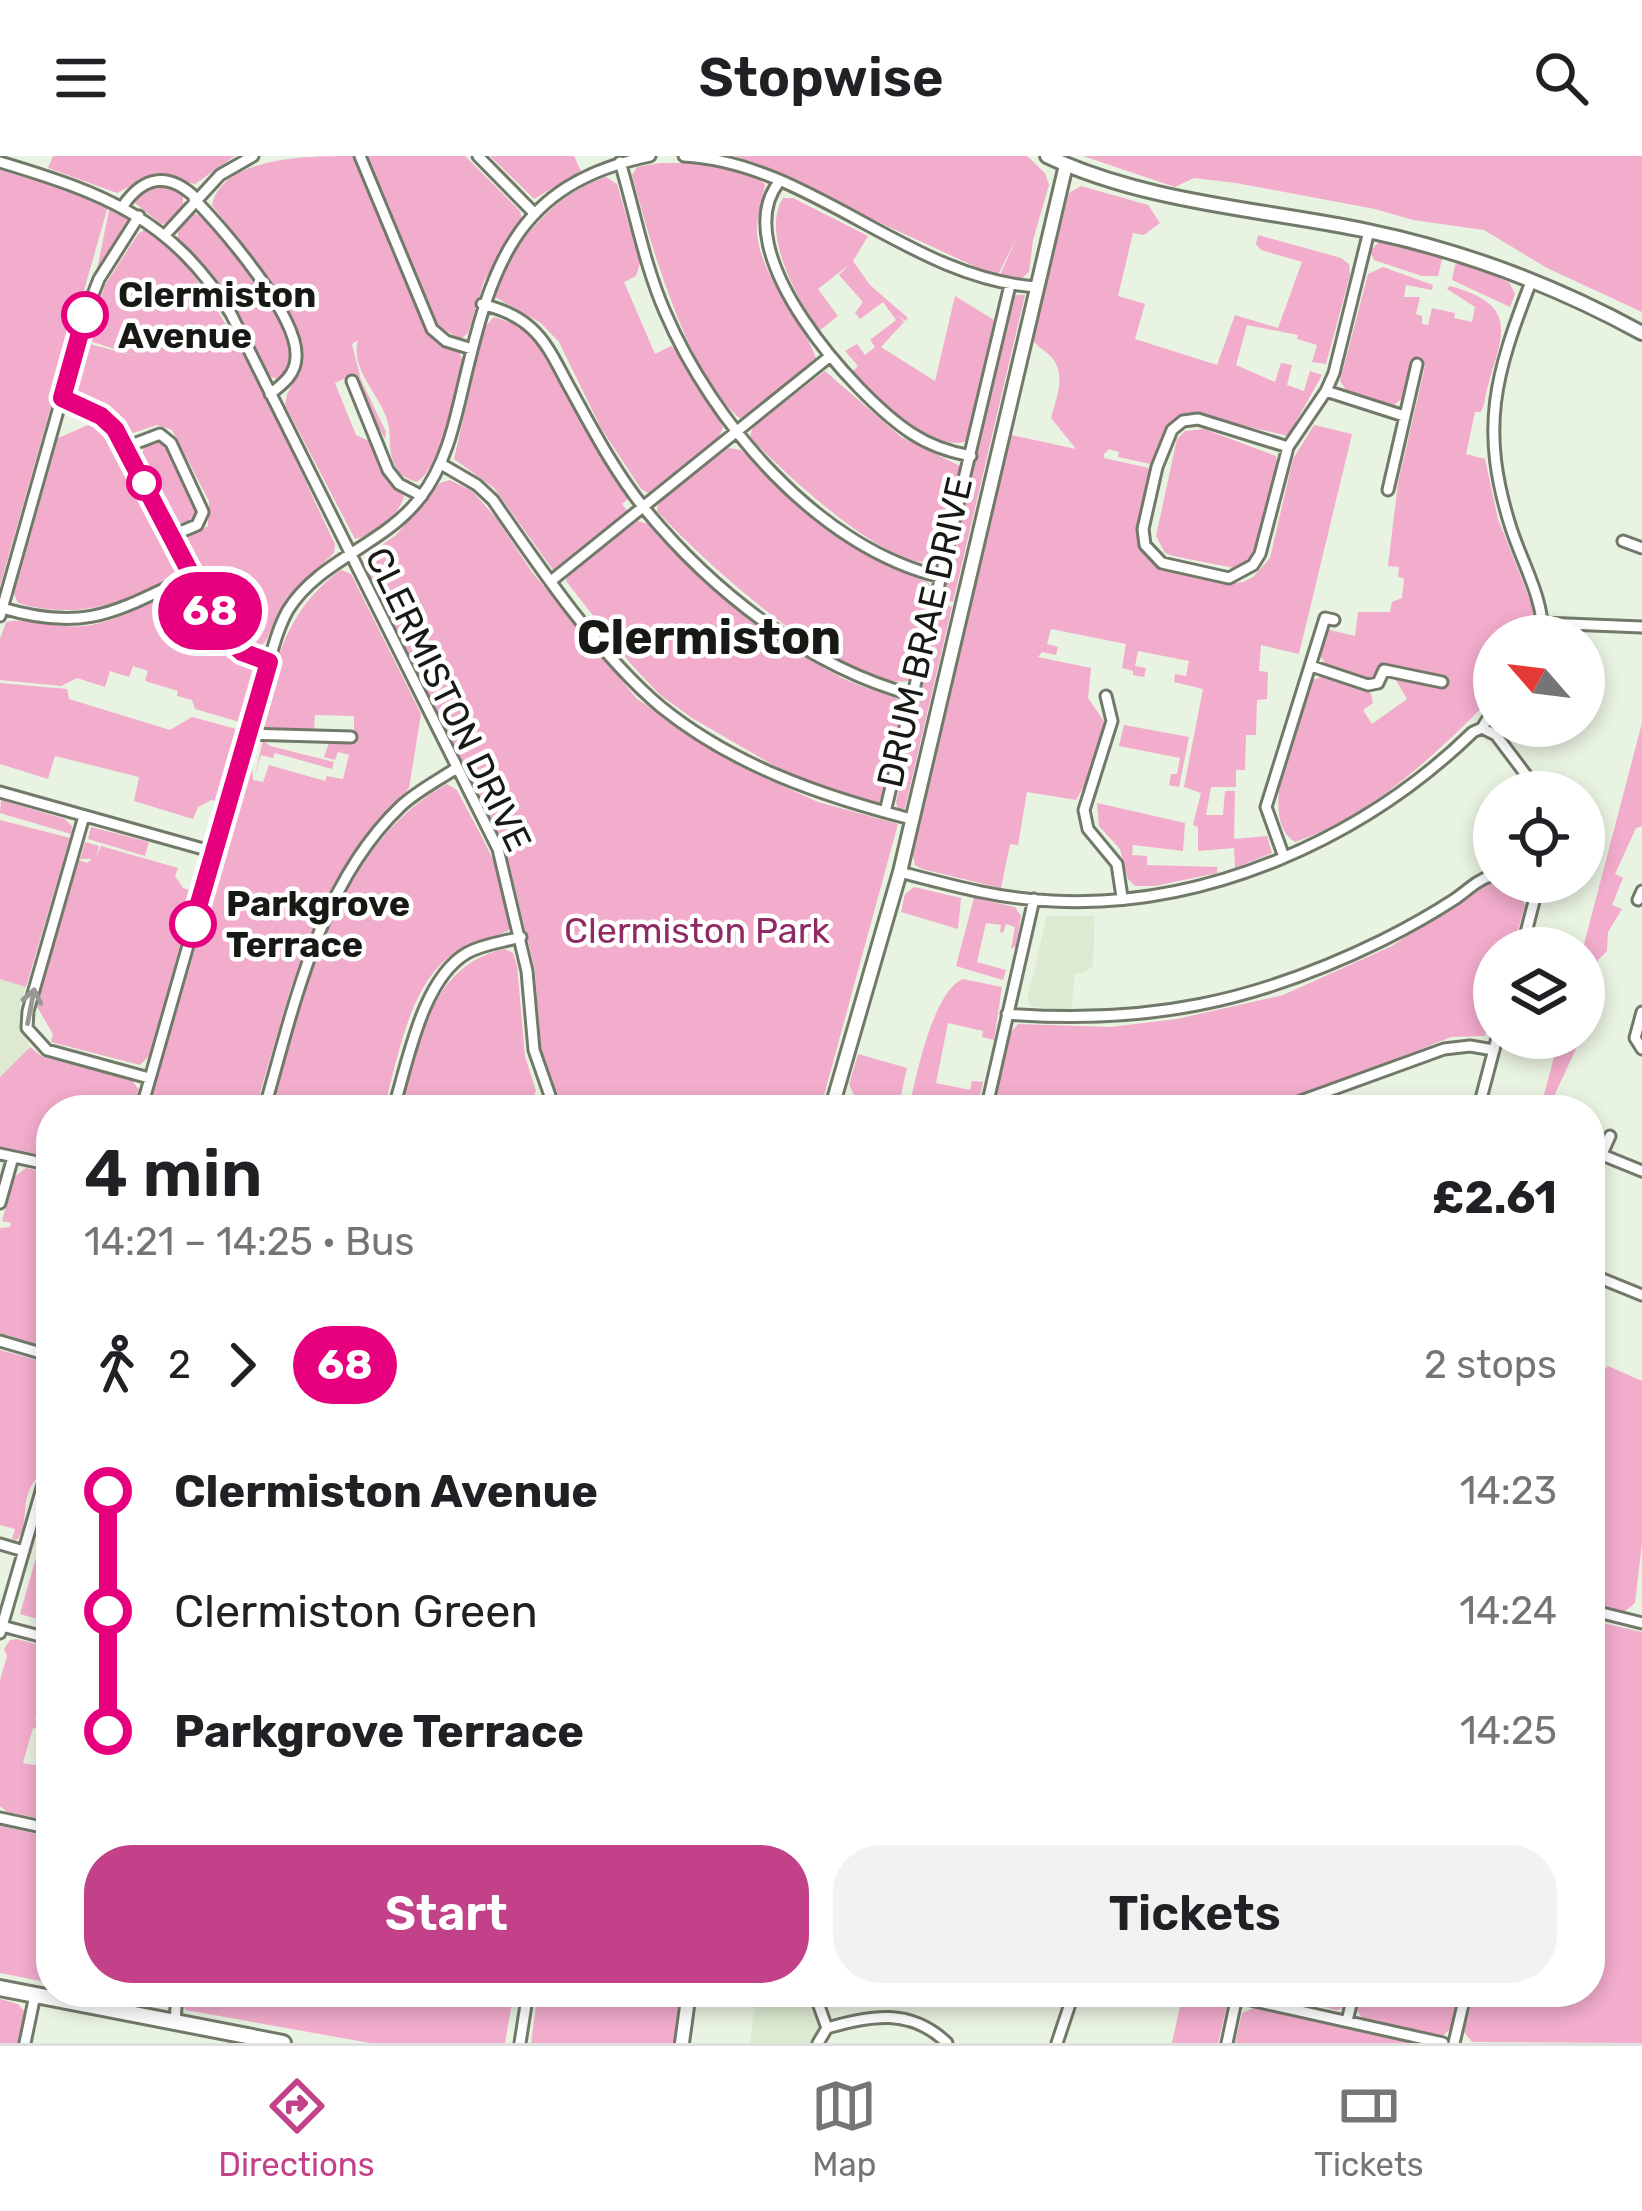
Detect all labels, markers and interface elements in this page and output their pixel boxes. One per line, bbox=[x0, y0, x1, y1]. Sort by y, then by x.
icon: menu bbox=[48, 45, 114, 111]
icon: search bbox=[1528, 45, 1594, 111]
text: Stopwise bbox=[698, 46, 944, 110]
place label: Clermiston Avenue bbox=[118, 273, 316, 357]
marker: Clermiston Avenue bbox=[63, 293, 107, 337]
unlabelled marker bbox=[128, 467, 160, 499]
street label: DRUM BRAE DRIVE bbox=[868, 473, 981, 791]
street label: CLERMISTON DRIVE bbox=[356, 540, 541, 858]
line badge: 68 bbox=[156, 572, 264, 650]
text: 68 bbox=[182, 586, 238, 636]
district label: Clermiston bbox=[577, 609, 841, 666]
north arrow bbox=[1473, 615, 1605, 747]
map controls bbox=[1473, 615, 1605, 1059]
button: locate bbox=[1473, 771, 1605, 903]
place label: Parkgrove Terrace bbox=[226, 882, 410, 966]
marker: Parkgrove Terrace bbox=[171, 902, 215, 946]
park label: Clermiston Park bbox=[564, 909, 830, 952]
button: layers bbox=[1473, 927, 1605, 1059]
one-way arrow bbox=[21, 987, 43, 1026]
text: 4 min bbox=[84, 1134, 262, 1213]
text: £2.61 bbox=[1432, 1171, 1557, 1224]
text: 14:21 – 14:25 · Bus bbox=[84, 1219, 414, 1265]
icon: walk bbox=[84, 1332, 150, 1398]
icon: forward bbox=[209, 1332, 275, 1398]
text: 68 bbox=[317, 1340, 373, 1390]
text: 2 bbox=[168, 1342, 191, 1388]
text: 2 stops bbox=[1424, 1342, 1557, 1388]
text: Clermiston Avenue bbox=[174, 1465, 598, 1518]
text: 14:23 bbox=[1460, 1468, 1557, 1514]
text: Clermiston Green bbox=[174, 1585, 538, 1638]
text: 14:24 bbox=[1459, 1588, 1557, 1634]
text: Parkgrove Terrace bbox=[174, 1705, 584, 1758]
text: 14:25 bbox=[1460, 1708, 1557, 1754]
button: Start bbox=[84, 1845, 809, 1983]
button: Tickets bbox=[833, 1845, 1557, 1983]
tab: Directions bbox=[218, 2073, 375, 2184]
tab: Map bbox=[811, 2073, 877, 2184]
tab: Tickets bbox=[1314, 2073, 1424, 2184]

